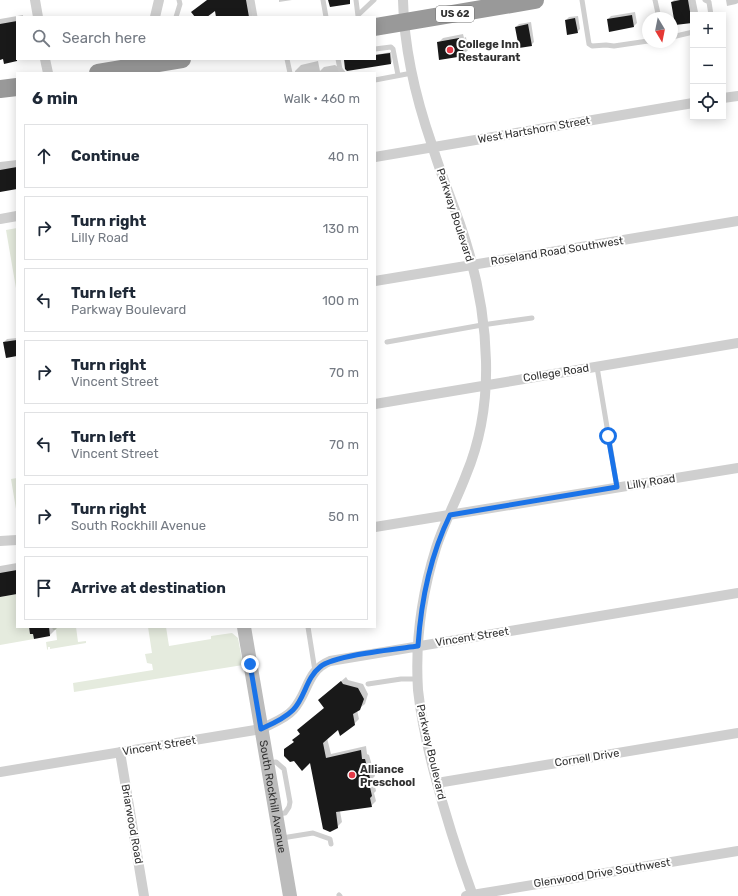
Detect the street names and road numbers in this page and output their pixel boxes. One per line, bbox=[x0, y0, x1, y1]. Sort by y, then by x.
road number: US 62 bbox=[436, 6, 474, 22]
street label: West Hartshorn Street bbox=[477, 114, 592, 146]
street label: Parkway Boulevard bbox=[434, 167, 476, 263]
street label: Roseland Road Southwest bbox=[490, 234, 625, 268]
street label: College Road bbox=[522, 361, 590, 385]
street label: Lilly Road bbox=[626, 472, 676, 492]
street label: Vincent Street bbox=[434, 625, 510, 649]
street label: Parkway Boulevard bbox=[414, 703, 448, 801]
street label: Vincent Street bbox=[121, 734, 197, 758]
street label: South Rockhill Avenue bbox=[257, 739, 289, 854]
street label: Cornell Drive bbox=[554, 746, 620, 770]
street label: Briarwood Road bbox=[119, 783, 145, 865]
street label: Glenwood Drive Southwest bbox=[533, 856, 672, 890]

